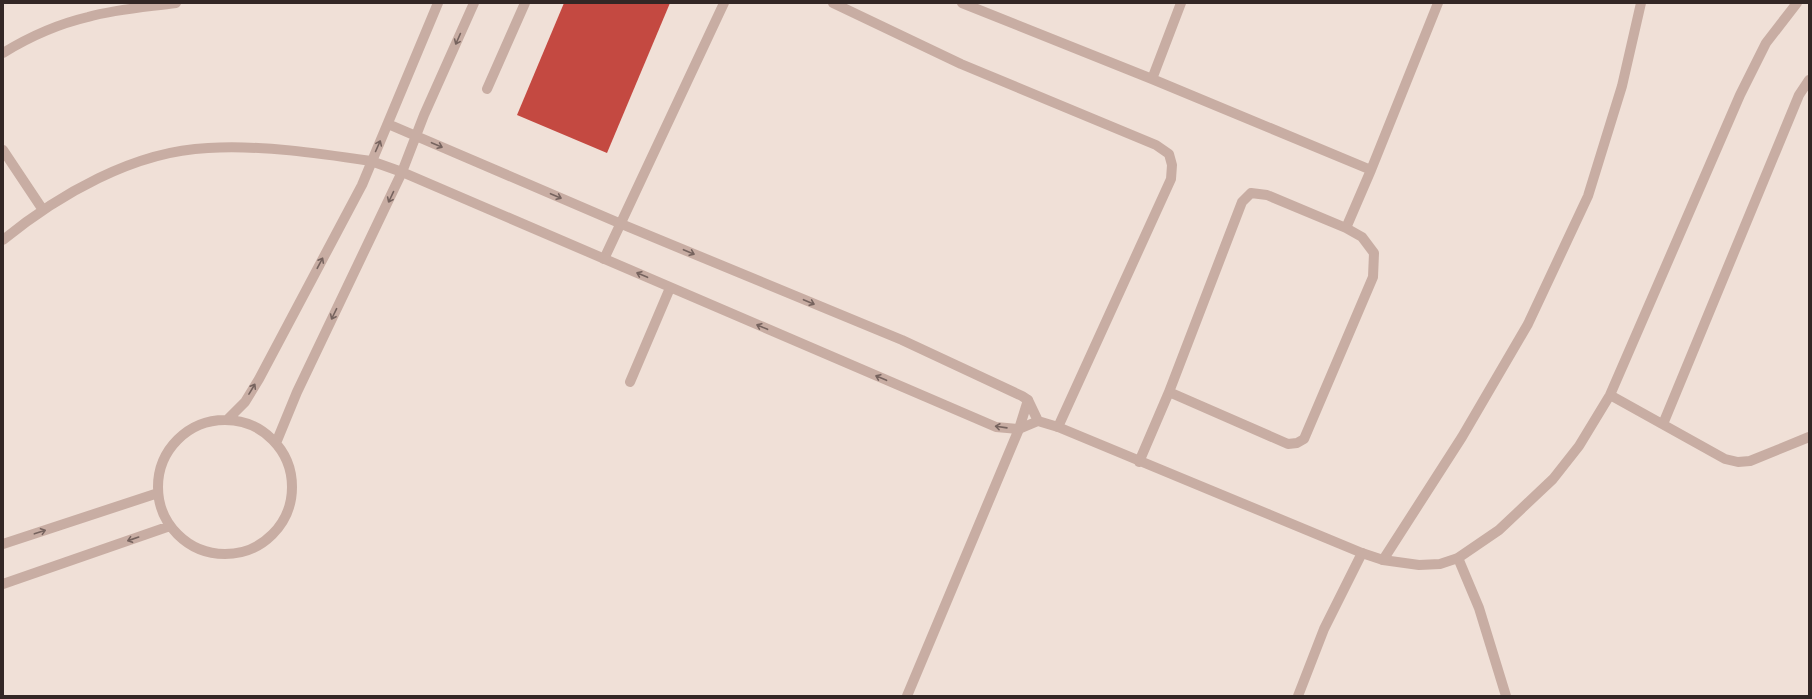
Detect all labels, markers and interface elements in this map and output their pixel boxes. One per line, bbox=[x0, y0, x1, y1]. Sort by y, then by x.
one-way arrow bbox=[454, 32, 461, 44]
one-way arrow bbox=[375, 141, 382, 153]
one-way arrow bbox=[430, 142, 442, 149]
one-way arrow bbox=[387, 191, 394, 203]
one-way arrow bbox=[550, 193, 562, 200]
one-way arrow bbox=[682, 248, 694, 256]
one-way arrow bbox=[317, 257, 325, 269]
one-way arrow bbox=[636, 271, 648, 279]
one-way arrow bbox=[803, 298, 815, 306]
one-way arrow bbox=[330, 308, 337, 320]
one-way arrow bbox=[756, 322, 768, 330]
one-way arrow bbox=[875, 374, 887, 381]
one-way arrow bbox=[249, 383, 257, 395]
one-way arrow bbox=[995, 423, 1008, 431]
one-way arrow bbox=[33, 528, 46, 535]
one-way arrow bbox=[127, 536, 140, 543]

